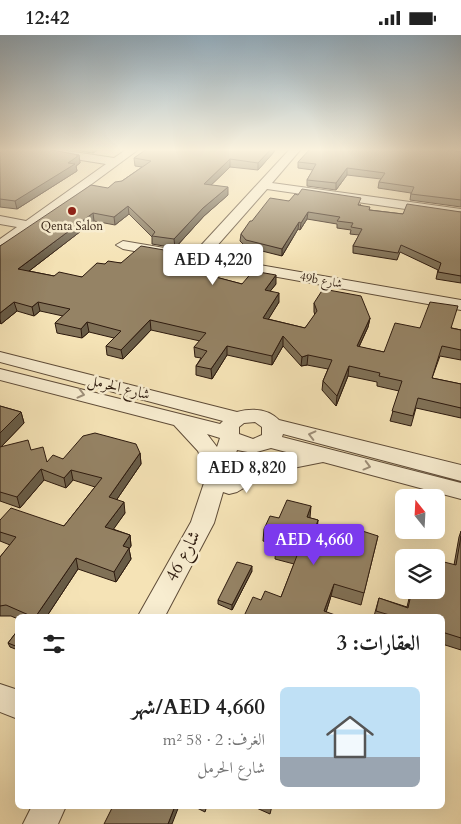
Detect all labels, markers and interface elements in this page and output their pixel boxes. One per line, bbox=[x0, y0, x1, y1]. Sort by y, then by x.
text: 12:42 bbox=[25, 5, 69, 31]
marker: Qenta Salon bbox=[66, 205, 78, 217]
place label: Qenta Salon bbox=[41, 218, 103, 234]
pin: AED 4,220 bbox=[156, 243, 270, 286]
text: AED 4,220 bbox=[174, 249, 252, 271]
street label: 49b شارع bbox=[298, 268, 344, 295]
street label: شارع الحرمل bbox=[85, 370, 152, 407]
one-way arrow bbox=[77, 389, 85, 399]
one-way arrow bbox=[307, 430, 316, 441]
pin: AED 8,820 bbox=[190, 451, 304, 494]
text: AED 8,820 bbox=[208, 457, 286, 479]
one-way arrow bbox=[362, 460, 371, 471]
north arrow bbox=[395, 489, 445, 539]
map controls bbox=[395, 489, 445, 599]
pin: AED 4,660 bbox=[257, 523, 371, 566]
street label: شارع 46 bbox=[159, 526, 209, 587]
text: AED 4,660 bbox=[275, 529, 353, 551]
button: layers bbox=[395, 549, 445, 599]
text: العقارات: 3 bbox=[336, 629, 420, 658]
icon: filters bbox=[40, 630, 68, 658]
text: AED 4,660/شهر bbox=[131, 693, 265, 722]
icon: home bbox=[320, 707, 380, 767]
text: الغرف: 2 · 58 m² bbox=[163, 729, 265, 751]
text: شارع الحرمل bbox=[197, 757, 265, 779]

